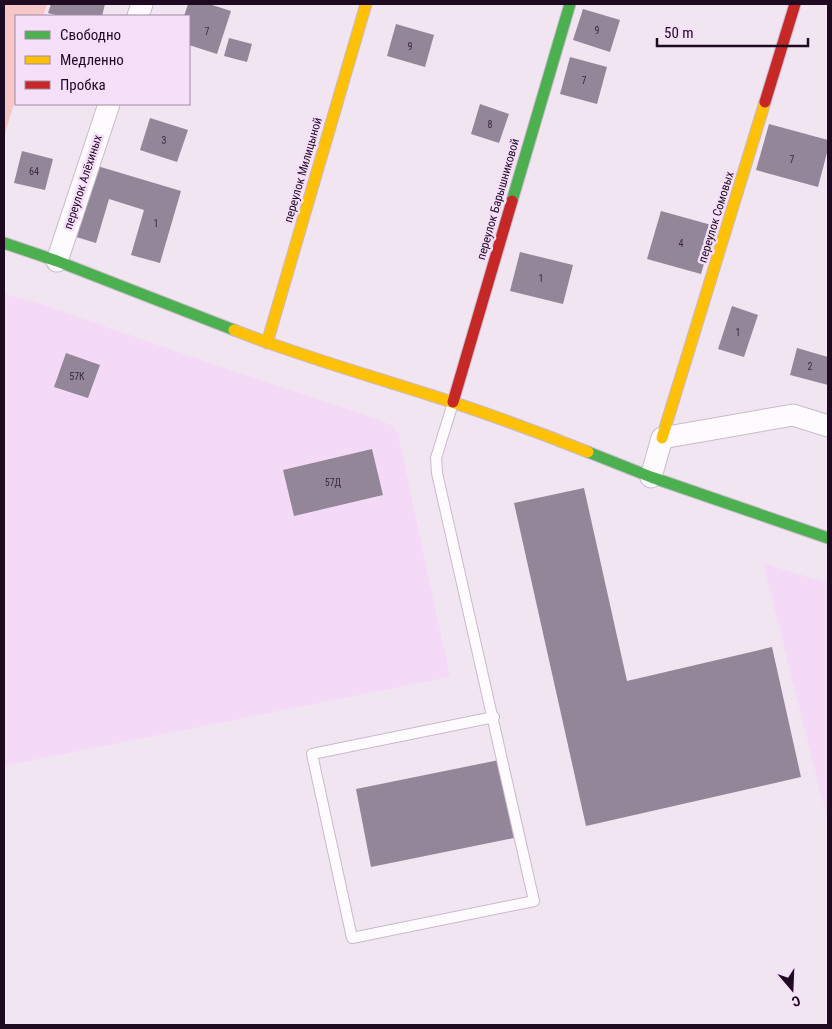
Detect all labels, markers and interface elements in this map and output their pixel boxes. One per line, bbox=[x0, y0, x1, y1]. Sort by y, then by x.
legend bbox=[15, 15, 190, 105]
scale bar bbox=[657, 15, 808, 47]
text: 50 m bbox=[664, 24, 694, 42]
house number: 9 bbox=[595, 25, 600, 36]
text: Свободно bbox=[60, 26, 121, 44]
house number: 7 bbox=[205, 26, 210, 37]
house number: 9 bbox=[408, 41, 413, 52]
text: Медленно bbox=[60, 51, 124, 69]
house number: 7 bbox=[582, 75, 587, 86]
text: Пробка bbox=[60, 76, 106, 94]
street label: переулок Милицыной bbox=[281, 116, 325, 224]
house number: 8 bbox=[488, 119, 493, 130]
street label: переулок Алёхиных bbox=[61, 133, 105, 231]
house number: 3 bbox=[162, 135, 167, 146]
street label: переулок Барышниковой bbox=[474, 137, 522, 261]
house number: 7 bbox=[790, 154, 795, 165]
house number: 64 bbox=[29, 166, 39, 177]
street label: переулок Сомовых bbox=[695, 170, 737, 264]
house number: 1 bbox=[154, 218, 158, 229]
house number: 4 bbox=[679, 238, 684, 249]
house number: 1 bbox=[539, 273, 543, 284]
house number: 1 bbox=[736, 327, 740, 338]
house number: 2 bbox=[808, 361, 813, 372]
house number: 57К bbox=[69, 371, 85, 382]
house number: 57Д bbox=[325, 477, 342, 488]
north arrow bbox=[767, 964, 817, 1014]
text: С bbox=[790, 992, 803, 1010]

